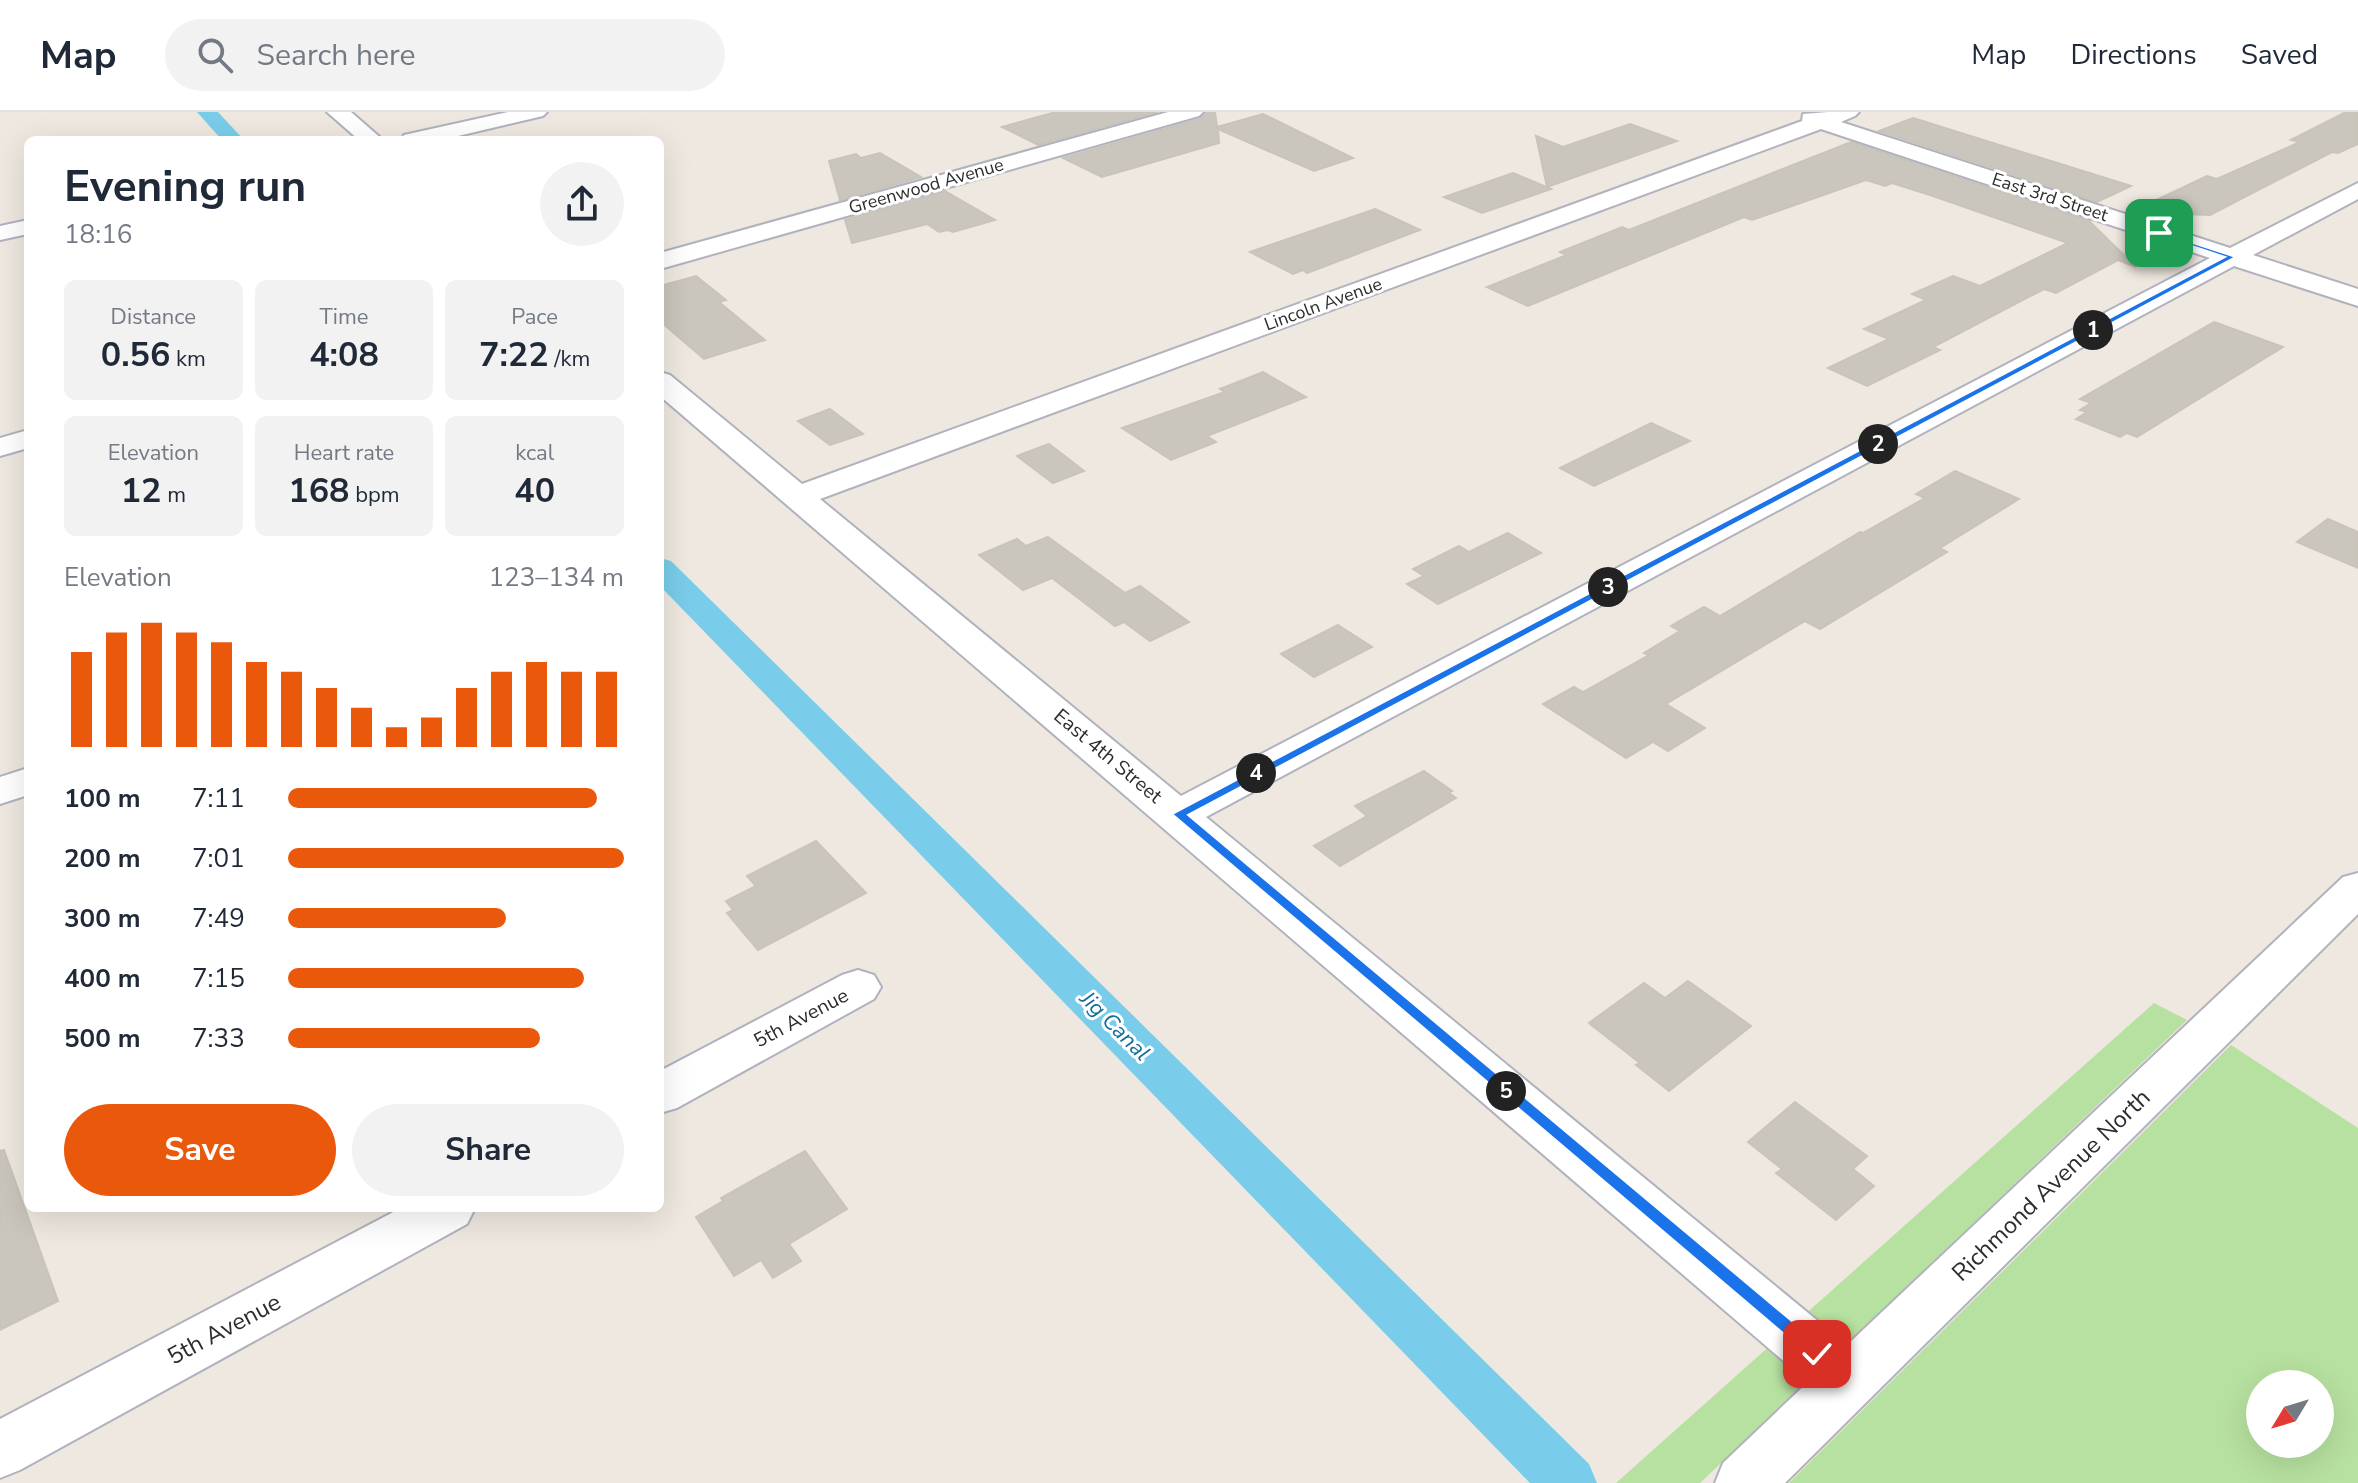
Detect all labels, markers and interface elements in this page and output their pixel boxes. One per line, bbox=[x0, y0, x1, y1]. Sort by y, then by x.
search box bbox=[165, 19, 725, 91]
text: Map bbox=[40, 30, 117, 81]
icon: search bbox=[193, 33, 237, 77]
text: Search here bbox=[257, 35, 416, 76]
text: Map bbox=[1971, 36, 2026, 74]
text: Directions bbox=[2070, 36, 2197, 74]
text: Saved bbox=[2241, 36, 2318, 74]
street label: Greenwood Avenue bbox=[846, 152, 1006, 220]
text: Evening run bbox=[64, 157, 306, 217]
button: share bbox=[540, 162, 624, 246]
street label: East 3rd Street bbox=[1989, 167, 2112, 227]
pin bbox=[2125, 199, 2193, 267]
icon: arrive bbox=[2137, 211, 2181, 255]
text: 18:16 bbox=[64, 217, 132, 252]
street label: Lincoln Avenue bbox=[1261, 272, 1385, 336]
text: Distance bbox=[111, 302, 196, 332]
text: Time bbox=[320, 302, 368, 332]
text: Pace bbox=[511, 302, 558, 332]
pin: 1 bbox=[2073, 310, 2113, 350]
text: 1 bbox=[2086, 315, 2100, 345]
text: 0.56 bbox=[101, 332, 170, 378]
text: 4:08 bbox=[309, 332, 379, 378]
text: 7:22 bbox=[479, 332, 549, 378]
text: km bbox=[170, 344, 206, 374]
text: /km bbox=[549, 344, 590, 374]
pin: 2 bbox=[1858, 424, 1898, 464]
text: 2 bbox=[1871, 429, 1885, 459]
text: Elevation bbox=[108, 438, 199, 468]
text: Heart rate bbox=[294, 438, 394, 468]
text: kcal bbox=[515, 438, 554, 468]
text: 12 bbox=[121, 468, 161, 514]
text: 168 bbox=[288, 468, 350, 514]
text: 40 bbox=[514, 468, 555, 514]
text: m bbox=[161, 480, 186, 510]
text: bpm bbox=[350, 480, 400, 510]
text: Elevation bbox=[64, 560, 172, 595]
text: 123–134 m bbox=[488, 560, 624, 595]
pin: 3 bbox=[1588, 567, 1628, 607]
text: 3 bbox=[1601, 572, 1615, 602]
street label: East 4th Street bbox=[1048, 703, 1169, 810]
pin: 4 bbox=[1236, 753, 1276, 793]
text: 4 bbox=[1249, 758, 1263, 788]
text: 100 m bbox=[64, 781, 141, 816]
text: 7:11 bbox=[192, 781, 245, 816]
text: 200 m bbox=[64, 841, 141, 876]
text: 7:01 bbox=[192, 841, 245, 876]
text: 300 m bbox=[64, 901, 141, 936]
text: 7:49 bbox=[192, 901, 245, 936]
text: 400 m bbox=[64, 961, 141, 996]
text: 7:15 bbox=[192, 961, 245, 996]
street label: 5th Avenue bbox=[749, 982, 853, 1054]
water label: Jig Canal bbox=[1073, 984, 1157, 1068]
text: 500 m bbox=[64, 1021, 141, 1056]
text: 7:33 bbox=[192, 1021, 245, 1056]
pin: 5 bbox=[1486, 1071, 1526, 1111]
text: 5 bbox=[1499, 1076, 1513, 1106]
street label: Richmond Avenue North bbox=[1945, 1082, 2157, 1288]
button: Save bbox=[64, 1104, 336, 1196]
button: Share bbox=[352, 1104, 624, 1196]
street label: 5th Avenue bbox=[162, 1286, 286, 1372]
pin bbox=[1783, 1320, 1851, 1388]
icon: check bbox=[1795, 1332, 1839, 1376]
north arrow bbox=[2246, 1370, 2334, 1458]
map controls bbox=[2246, 1370, 2334, 1458]

